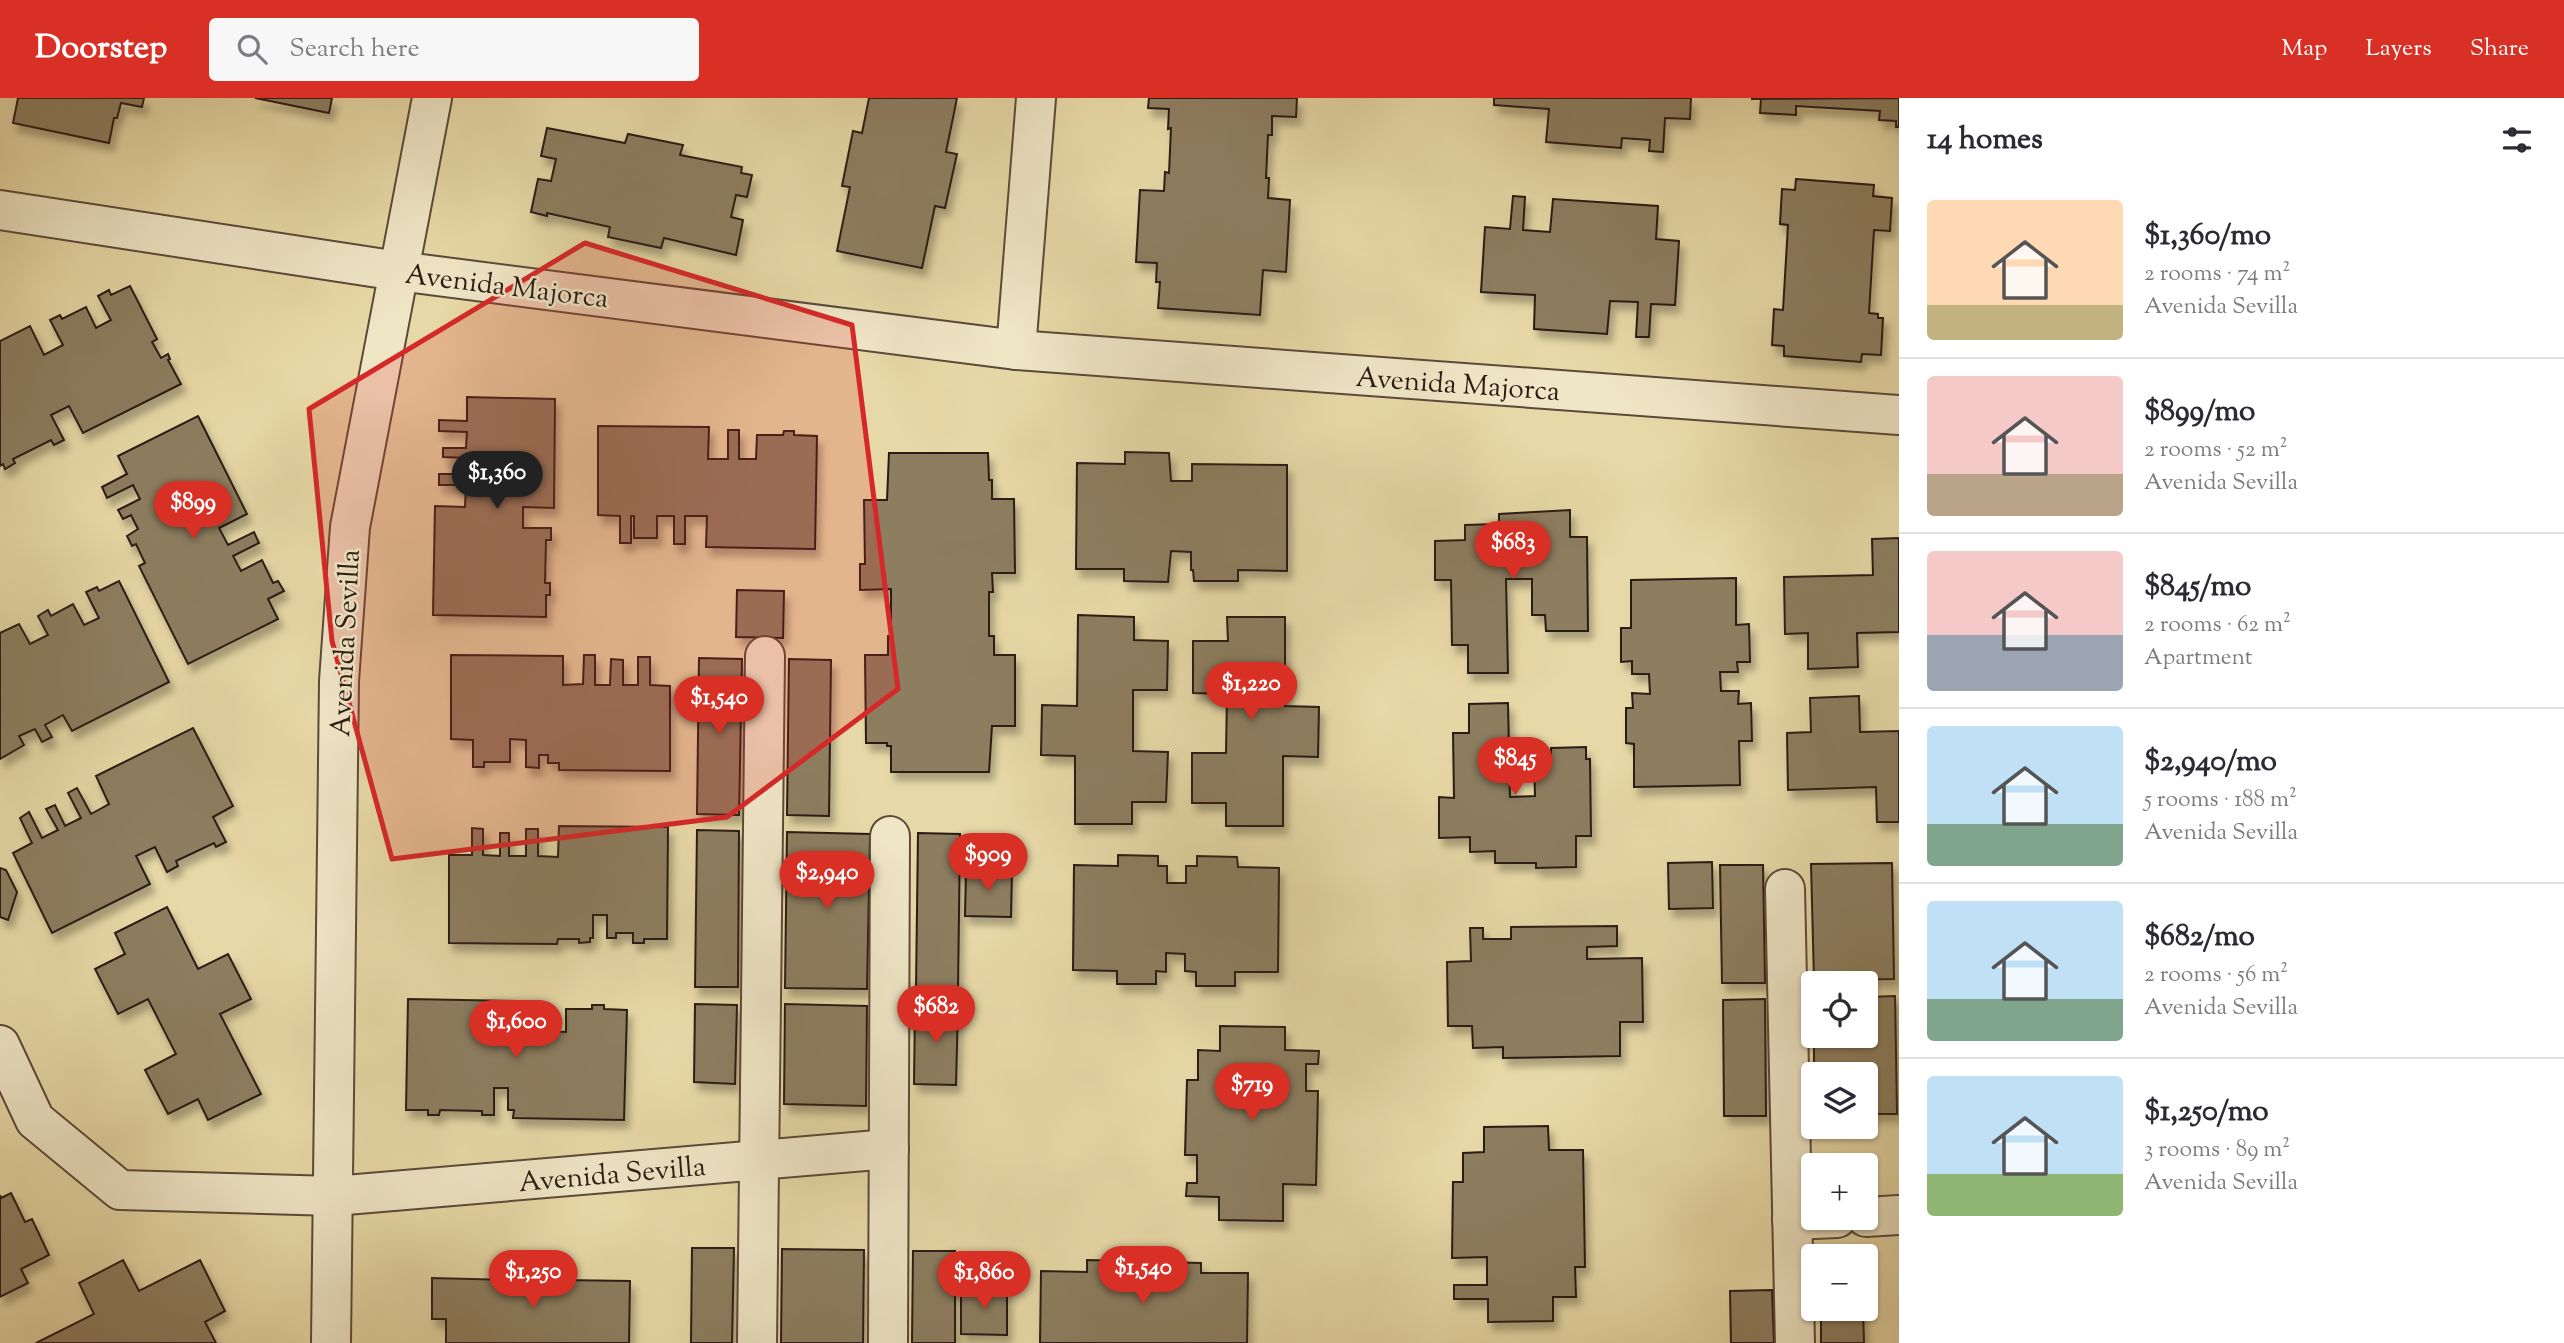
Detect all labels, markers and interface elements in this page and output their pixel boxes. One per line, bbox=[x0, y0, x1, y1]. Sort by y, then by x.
search box bbox=[209, 18, 699, 81]
text: Doorstep bbox=[35, 25, 167, 73]
icon: search bbox=[233, 30, 271, 68]
text: Search here bbox=[289, 31, 420, 68]
text: Map bbox=[2281, 32, 2327, 66]
text: Layers bbox=[2365, 32, 2432, 66]
text: Share bbox=[2470, 32, 2529, 66]
text: 14 homes bbox=[1927, 119, 2043, 162]
icon: filters bbox=[2498, 121, 2536, 159]
text: $1,360/mo bbox=[2144, 215, 2271, 258]
icon: home bbox=[1983, 228, 2067, 312]
street label: Avenida Majorca bbox=[403, 256, 611, 320]
text: 2 rooms · 74 m² bbox=[2144, 258, 2290, 291]
text: Avenida Sevilla bbox=[2144, 291, 2298, 324]
street label: Avenida Majorca bbox=[1354, 359, 1561, 413]
text: $899/mo bbox=[2144, 391, 2255, 434]
icon: home bbox=[1983, 404, 2067, 488]
text: 2 rooms · 52 m² bbox=[2144, 434, 2287, 467]
pin: $1,360 bbox=[440, 452, 554, 511]
text: $1,360 bbox=[468, 457, 526, 490]
text: Avenida Sevilla bbox=[2144, 467, 2298, 500]
pin: $899 bbox=[152, 482, 234, 541]
text: $899 bbox=[170, 487, 216, 520]
pin: $683 bbox=[1472, 522, 1554, 581]
text: $683 bbox=[1491, 527, 1535, 560]
street label: Avenida Sevilla bbox=[322, 548, 372, 738]
text: $845/mo bbox=[2144, 566, 2251, 609]
icon: home bbox=[1983, 579, 2067, 663]
text: 2 rooms · 62 m² bbox=[2144, 609, 2291, 642]
text: Apartment bbox=[2144, 642, 2253, 675]
pin: $1,220 bbox=[1194, 662, 1308, 722]
text: $1,220 bbox=[1221, 668, 1281, 701]
pin: $1,540 bbox=[662, 676, 776, 736]
text: $1,540 bbox=[690, 682, 748, 715]
pin: $845 bbox=[1474, 738, 1556, 797]
text: $2,940/mo bbox=[2144, 741, 2277, 784]
text: $845 bbox=[1494, 743, 1537, 776]
icon: home bbox=[1983, 754, 2067, 838]
text: 5 rooms · 188 m² bbox=[2144, 784, 2297, 817]
text: Avenida Sevilla bbox=[2144, 817, 2298, 850]
pin: $909 bbox=[947, 834, 1029, 893]
text: $909 bbox=[965, 839, 1011, 872]
pin: $2,940 bbox=[770, 852, 884, 911]
text: $2,940 bbox=[795, 857, 859, 890]
text: $682/mo bbox=[2144, 916, 2255, 959]
icon: home bbox=[1983, 929, 2067, 1013]
text: 2 rooms · 56 m² bbox=[2144, 959, 2288, 992]
map controls bbox=[1801, 971, 1878, 1321]
button: locate bbox=[1801, 971, 1878, 1048]
pin: $682 bbox=[895, 986, 977, 1045]
text: $682 bbox=[913, 991, 959, 1024]
text: Avenida Sevilla bbox=[2144, 992, 2298, 1025]
pin: $1,600 bbox=[459, 1000, 573, 1060]
text: $1,600 bbox=[485, 1006, 547, 1039]
button: layers bbox=[1801, 1062, 1878, 1139]
pin: $719 bbox=[1211, 1063, 1293, 1123]
text: $719 bbox=[1231, 1069, 1273, 1102]
text: $1,250/mo bbox=[2144, 1091, 2269, 1134]
icon: home bbox=[1983, 1104, 2067, 1188]
text: 3 rooms · 89 m² bbox=[2144, 1134, 2290, 1167]
street label: Avenida Sevilla bbox=[517, 1148, 708, 1204]
button: + bbox=[1801, 1153, 1878, 1230]
text: Avenida Sevilla bbox=[2144, 1167, 2298, 1200]
button: − bbox=[1801, 1244, 1878, 1321]
pin: $1,540 bbox=[1086, 1246, 1200, 1306]
pin: $1,250 bbox=[476, 1250, 590, 1310]
pin: $1,860 bbox=[927, 1252, 1041, 1311]
text: $1,540 bbox=[1114, 1252, 1172, 1285]
text: $1,250 bbox=[505, 1256, 561, 1289]
text: $1,860 bbox=[954, 1257, 1014, 1290]

